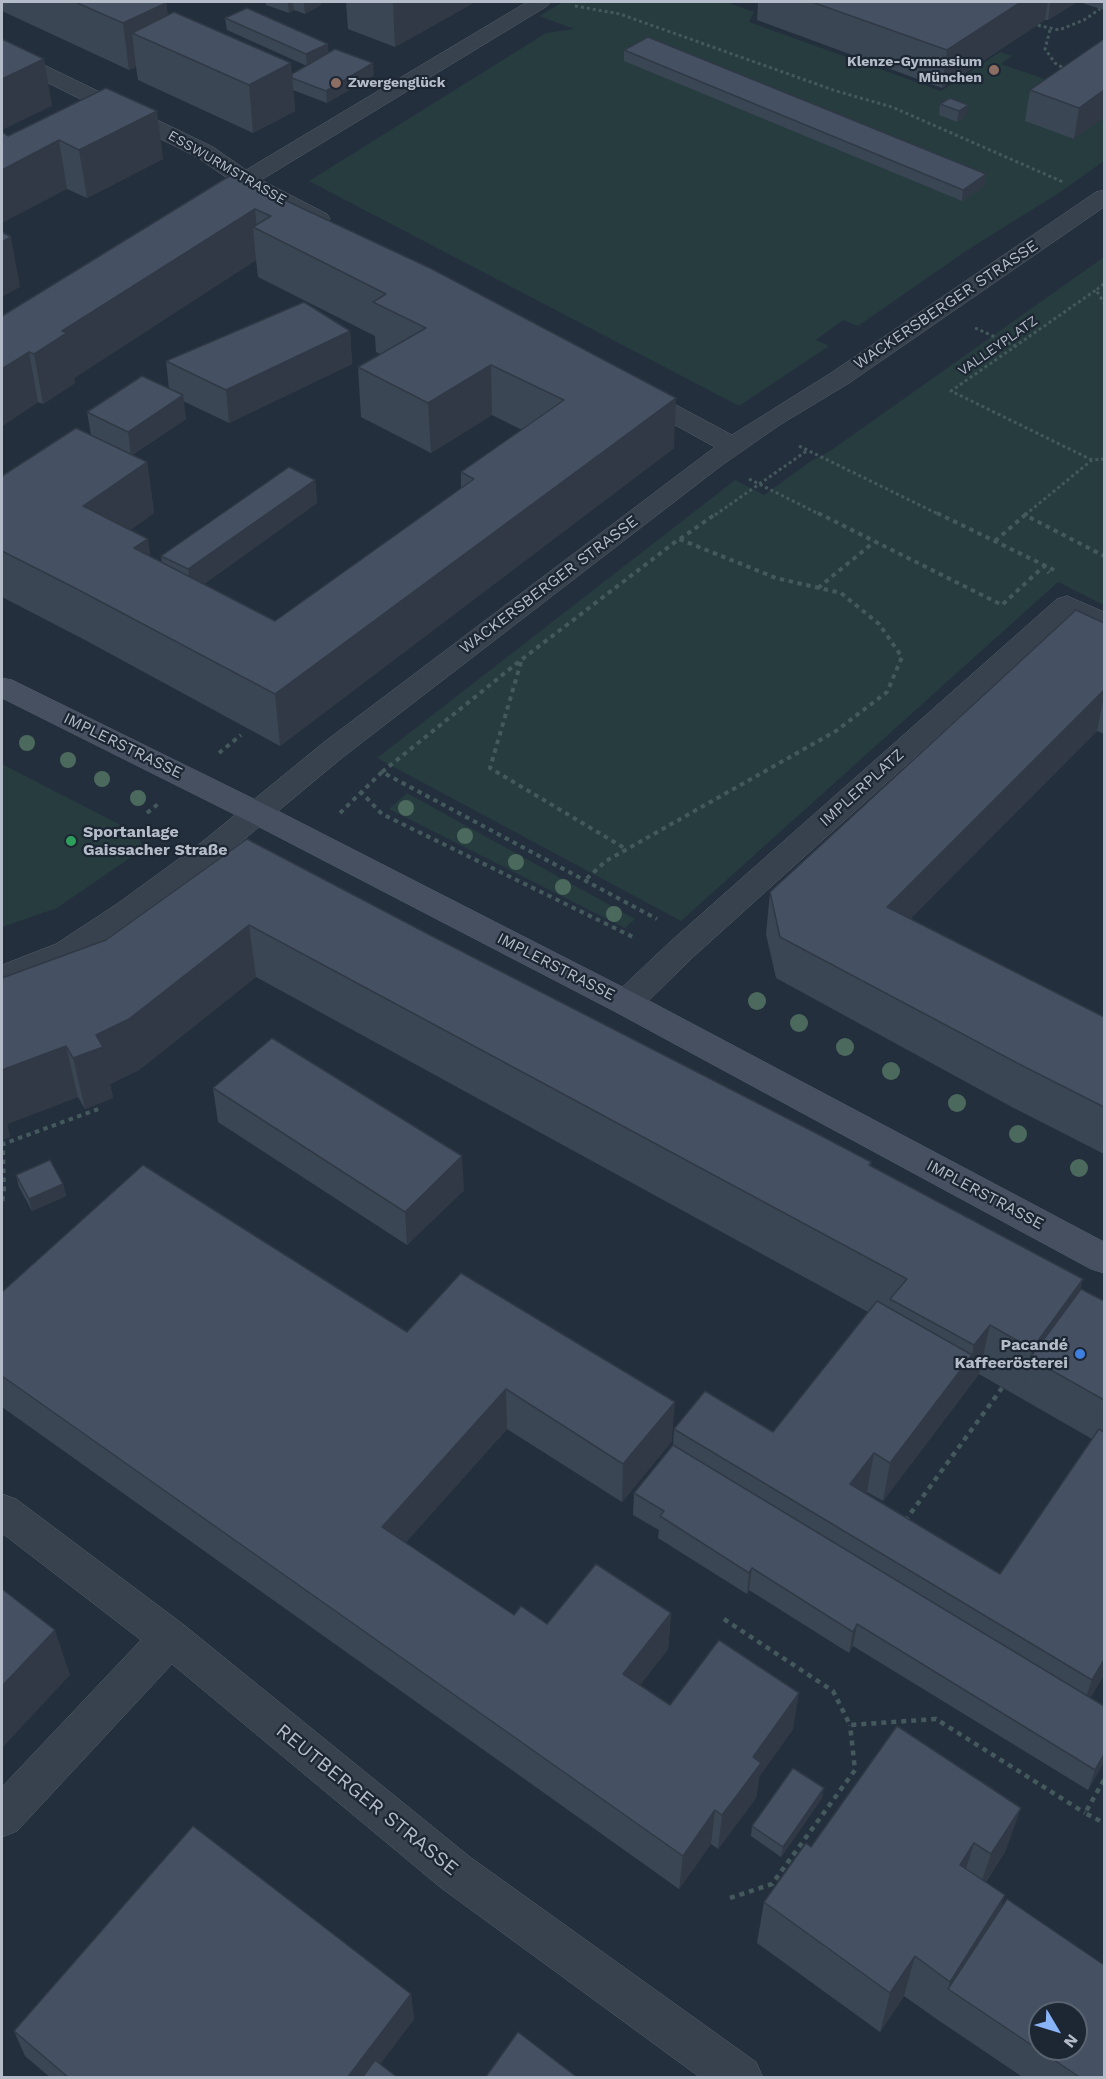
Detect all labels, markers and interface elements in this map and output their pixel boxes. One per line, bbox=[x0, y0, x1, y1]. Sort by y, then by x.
place label: Klenze-Gymnasium München bbox=[847, 54, 982, 86]
marker: Klenze-Gymnasium München bbox=[987, 63, 1001, 77]
place label: Zwergenglück bbox=[348, 75, 446, 91]
marker: Zwergenglück bbox=[329, 76, 343, 90]
street label: ESSWURMSTRASSE bbox=[165, 127, 289, 209]
street label: WACKERSBERGER STRASSE bbox=[850, 236, 1042, 374]
street label: VALLEYPLATZ bbox=[955, 312, 1041, 380]
street label: WACKERSBERGER STRASSE bbox=[456, 512, 642, 658]
street label: IMPLERSTRASSE bbox=[60, 709, 186, 783]
street label: IMPLERPLATZ bbox=[816, 745, 908, 831]
place label: Sportanlage Gaissacher Straße bbox=[83, 822, 227, 860]
marker: Sportanlage Gaissacher Straße bbox=[64, 834, 78, 848]
street label: IMPLERSTRASSE bbox=[494, 929, 618, 1005]
street label: IMPLERSTRASSE bbox=[923, 1156, 1047, 1234]
place label: Pacandé Kaffeerösterei bbox=[954, 1335, 1068, 1373]
marker: Pacandé Kaffeerösterei bbox=[1073, 1347, 1087, 1361]
street label: REUTBERGER STRASSE bbox=[271, 1719, 463, 1881]
north arrow bbox=[1028, 2001, 1088, 2061]
text: N bbox=[1060, 2031, 1082, 2052]

